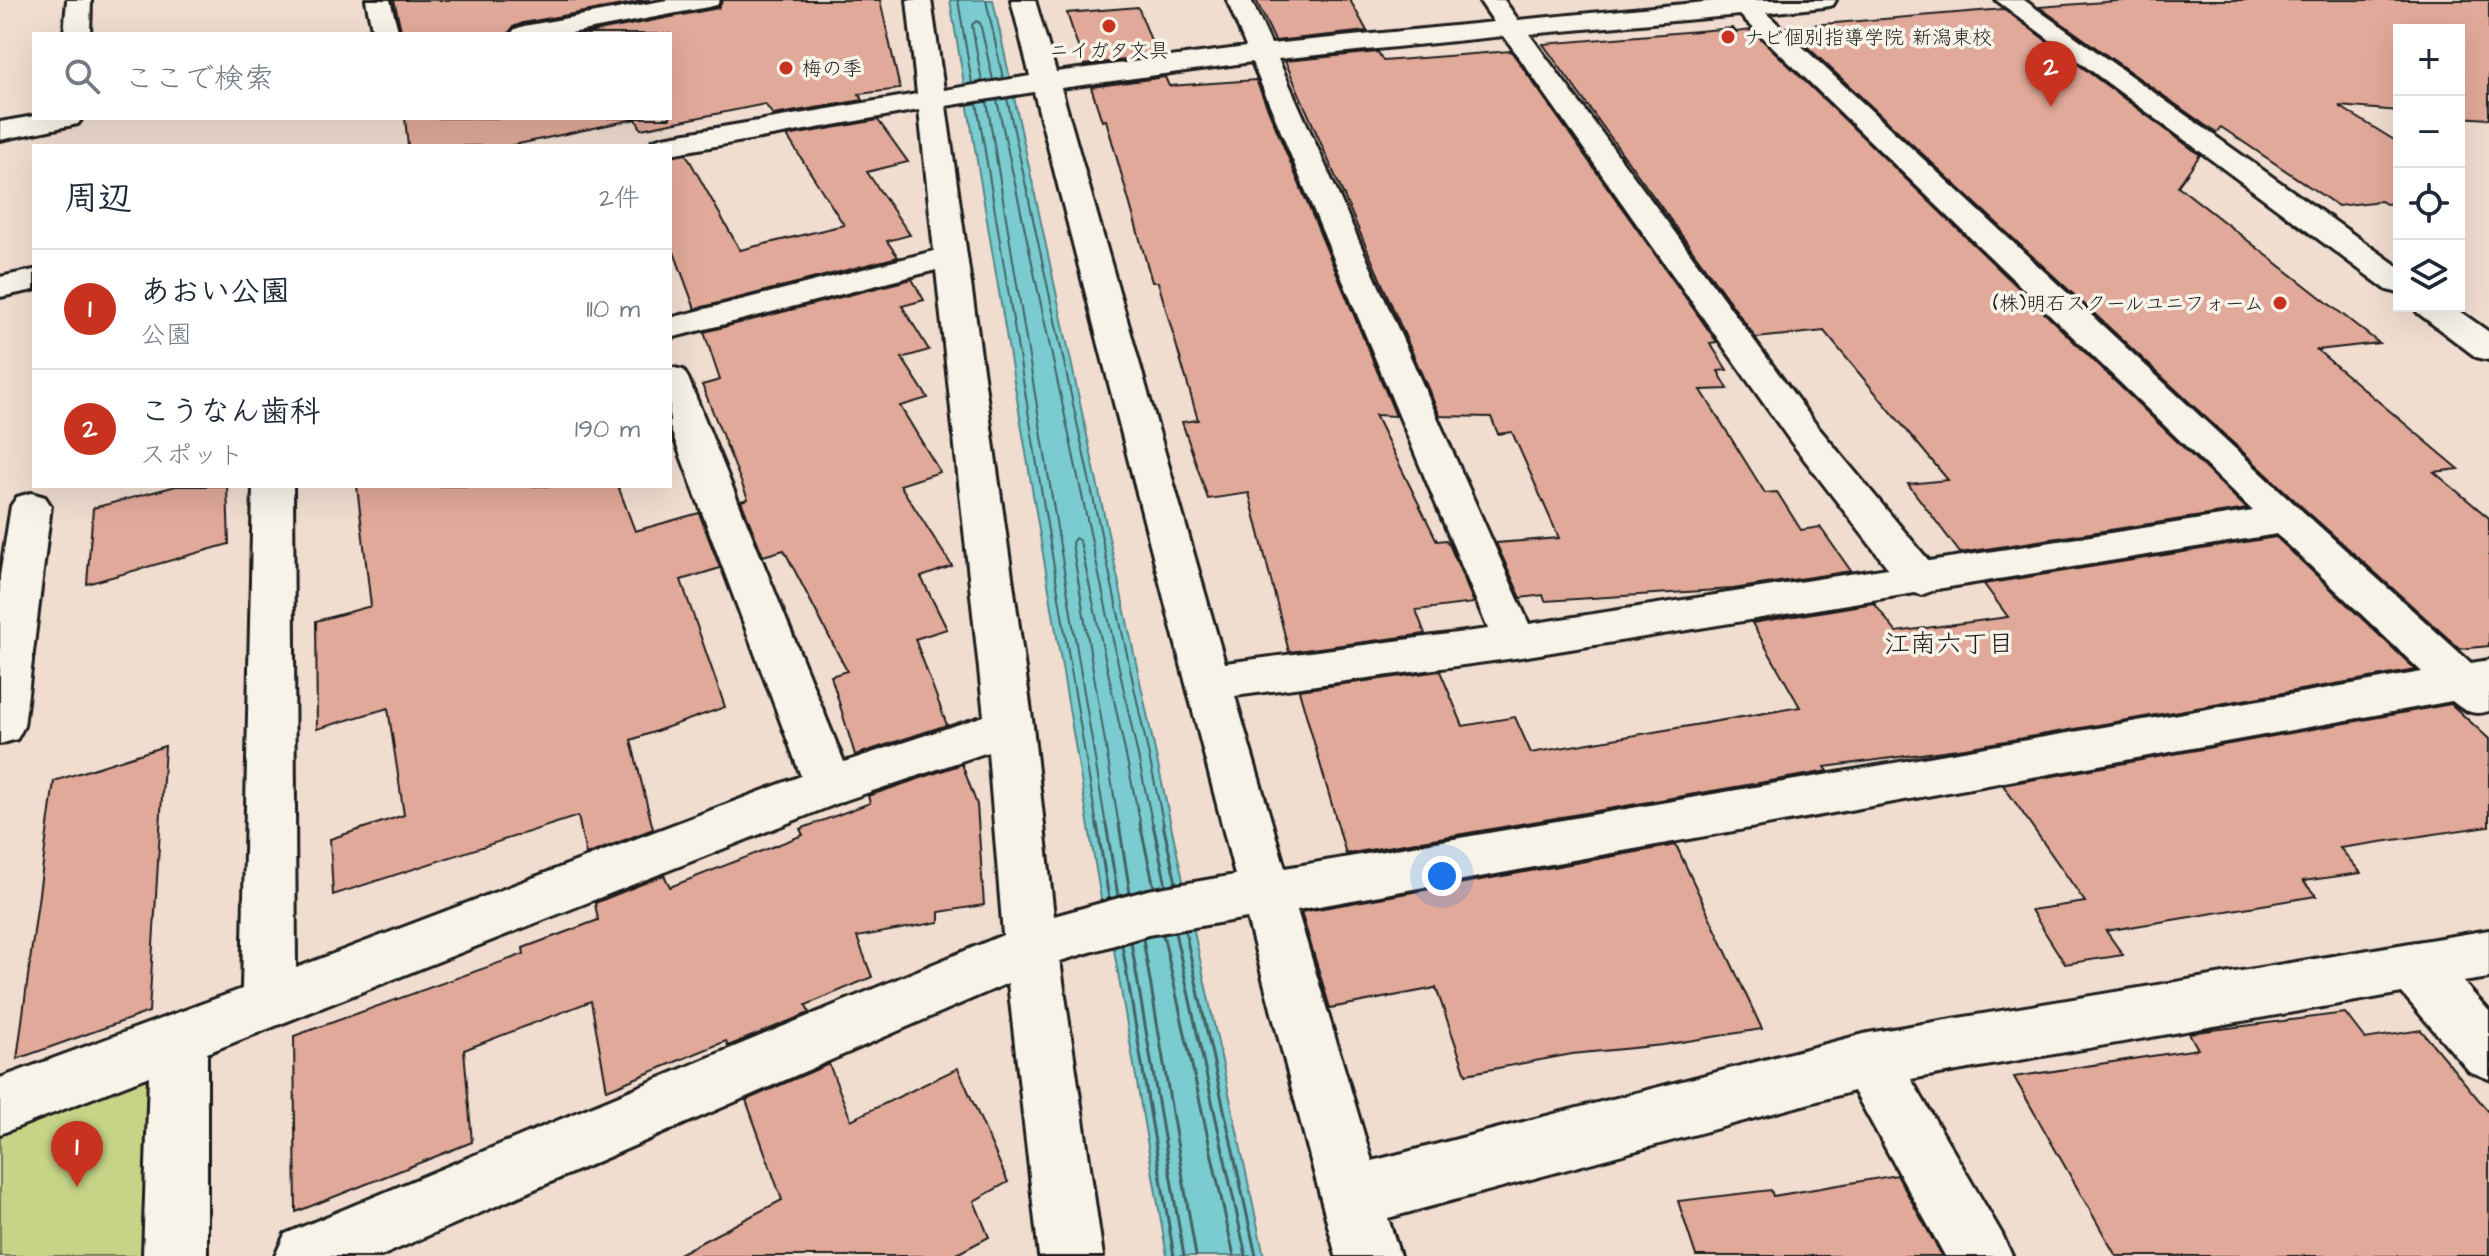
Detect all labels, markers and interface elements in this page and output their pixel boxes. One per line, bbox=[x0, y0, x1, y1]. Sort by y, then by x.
marker: ニイガタ文具 bbox=[1100, 17, 1118, 35]
place label: ナビ個別指導学院 新潟東校 bbox=[1744, 24, 1992, 52]
map controls bbox=[2393, 24, 2465, 312]
button: + bbox=[2393, 24, 2465, 96]
marker: ナビ個別指導学院 新潟東校 bbox=[1719, 28, 1737, 46]
search box bbox=[32, 32, 672, 120]
place label: ニイガタ文具 bbox=[1049, 37, 1169, 65]
pin: 2 bbox=[2025, 41, 2077, 107]
icon: search bbox=[60, 54, 104, 98]
place label: 梅の季 bbox=[802, 55, 862, 83]
text: ここで検索 bbox=[124, 58, 274, 100]
marker: 梅の季 bbox=[777, 59, 795, 77]
button: − bbox=[2393, 96, 2465, 168]
button: locate bbox=[2393, 168, 2465, 240]
text: 周辺 bbox=[64, 175, 132, 223]
text: 2件 bbox=[599, 180, 640, 216]
button: layers bbox=[2393, 240, 2465, 312]
text: あおい公園 bbox=[140, 271, 290, 313]
place label: (株)明石スクールユニフォーム bbox=[1993, 290, 2264, 318]
text: 1 bbox=[88, 291, 92, 327]
text: 110 m bbox=[586, 291, 640, 327]
marker: (株)明石スクールユニフォーム bbox=[2271, 294, 2289, 312]
text: 公園 bbox=[140, 317, 192, 353]
text: こうなん歯科 bbox=[140, 391, 320, 433]
text: 2 bbox=[83, 411, 97, 447]
text: 190 m bbox=[575, 411, 640, 447]
text: スポット bbox=[140, 437, 244, 473]
district label: 江南六丁目 bbox=[1884, 626, 2014, 662]
your location bbox=[1422, 856, 1462, 896]
pin: 1 bbox=[51, 1121, 103, 1187]

